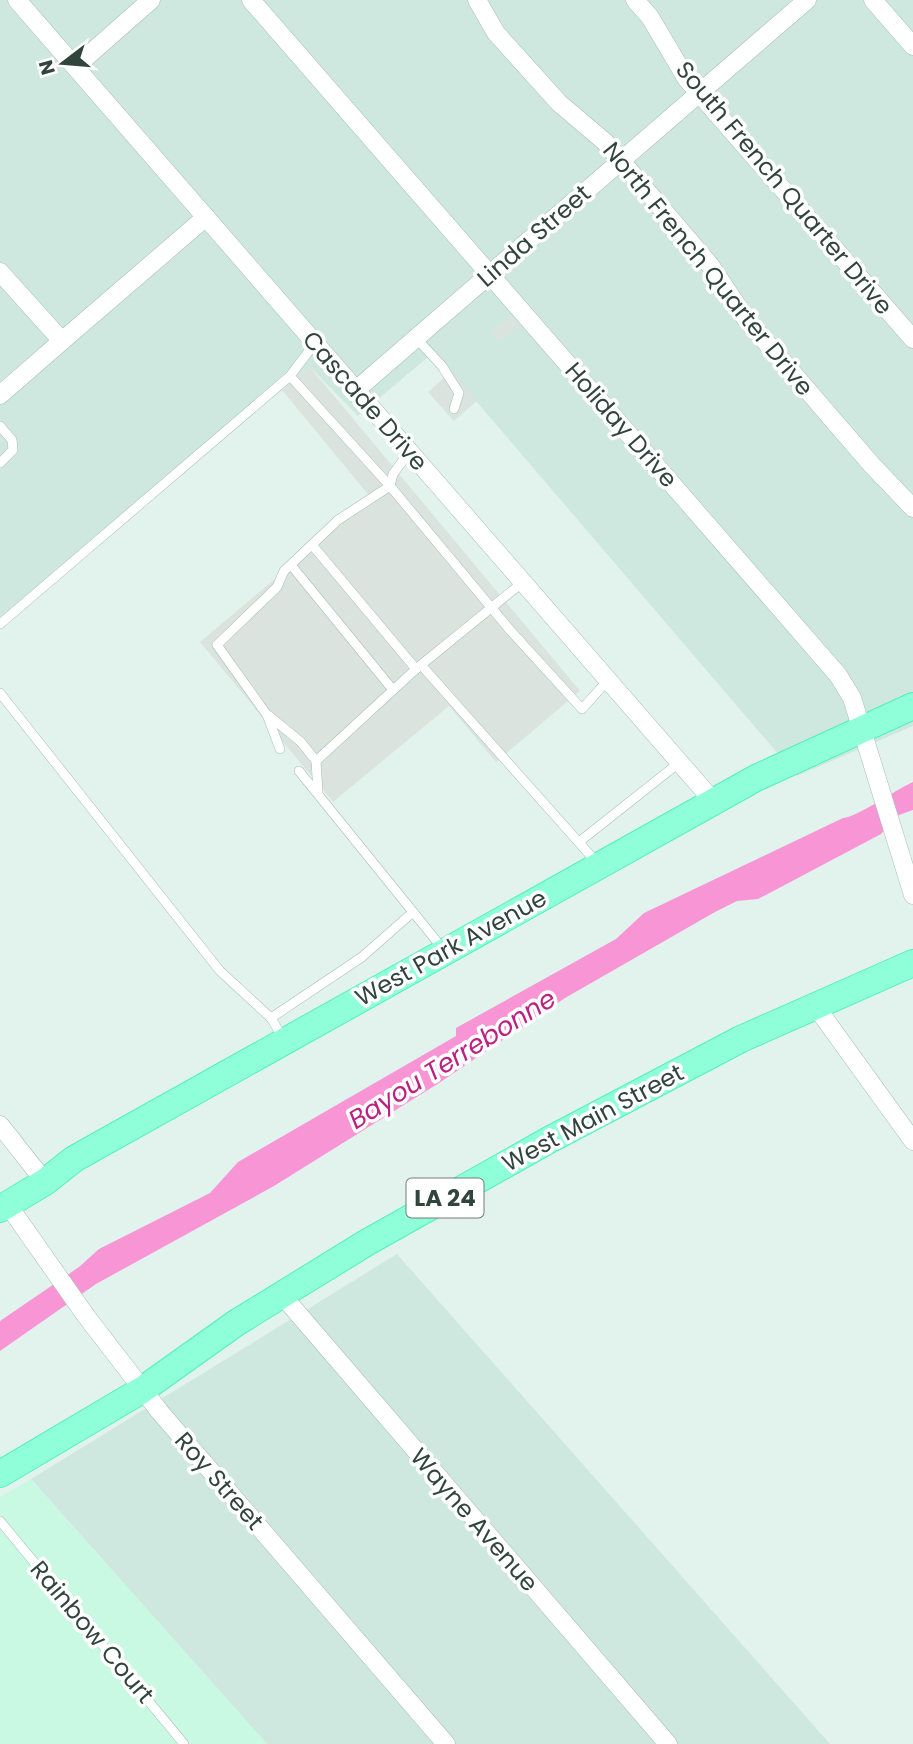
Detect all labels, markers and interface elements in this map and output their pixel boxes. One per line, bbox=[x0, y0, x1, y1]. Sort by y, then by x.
north arrow bbox=[28, 28, 98, 98]
street label: South French Quarter Drive bbox=[668, 54, 900, 321]
text: N bbox=[32, 57, 62, 78]
street label: North French Quarter Drive bbox=[596, 135, 821, 403]
street label: Linda Street bbox=[470, 177, 598, 294]
street label: Cascade Drive bbox=[295, 324, 435, 478]
street label: Holiday Drive bbox=[558, 355, 685, 494]
street label: West Park Avenue bbox=[349, 881, 552, 1014]
water label: Bayou Terrebonne bbox=[341, 981, 563, 1137]
street label: West Main Street bbox=[496, 1056, 689, 1179]
road number: LA 24 bbox=[406, 1178, 484, 1218]
street label: Roy Street bbox=[168, 1425, 271, 1537]
street label: Wayne Avenue bbox=[403, 1441, 546, 1598]
street label: Rainbow Court bbox=[23, 1553, 162, 1710]

